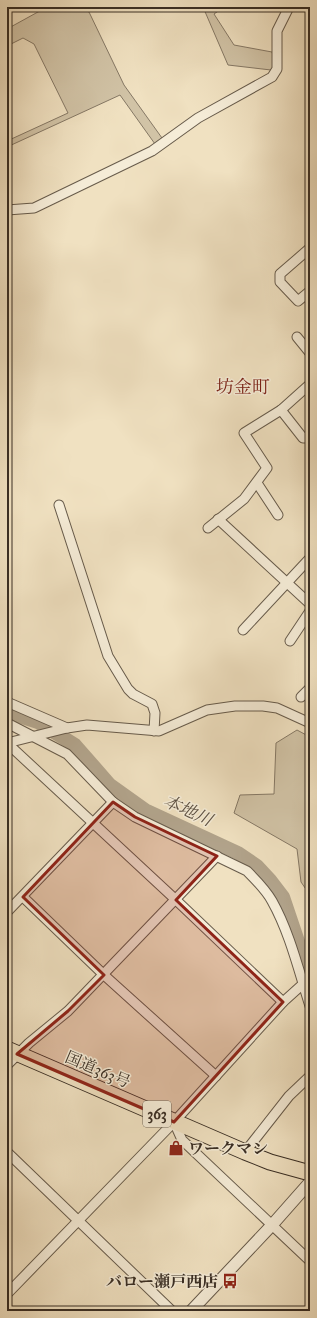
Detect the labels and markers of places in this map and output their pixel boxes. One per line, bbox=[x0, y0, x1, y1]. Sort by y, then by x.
shop icon: ワークマン bbox=[167, 1139, 185, 1157]
place label: ワークマン bbox=[188, 1139, 268, 1158]
place label: バロー瀬戸西店 bbox=[106, 1272, 218, 1291]
bus stop icon: バロー瀬戸西店 bbox=[221, 1272, 239, 1290]

